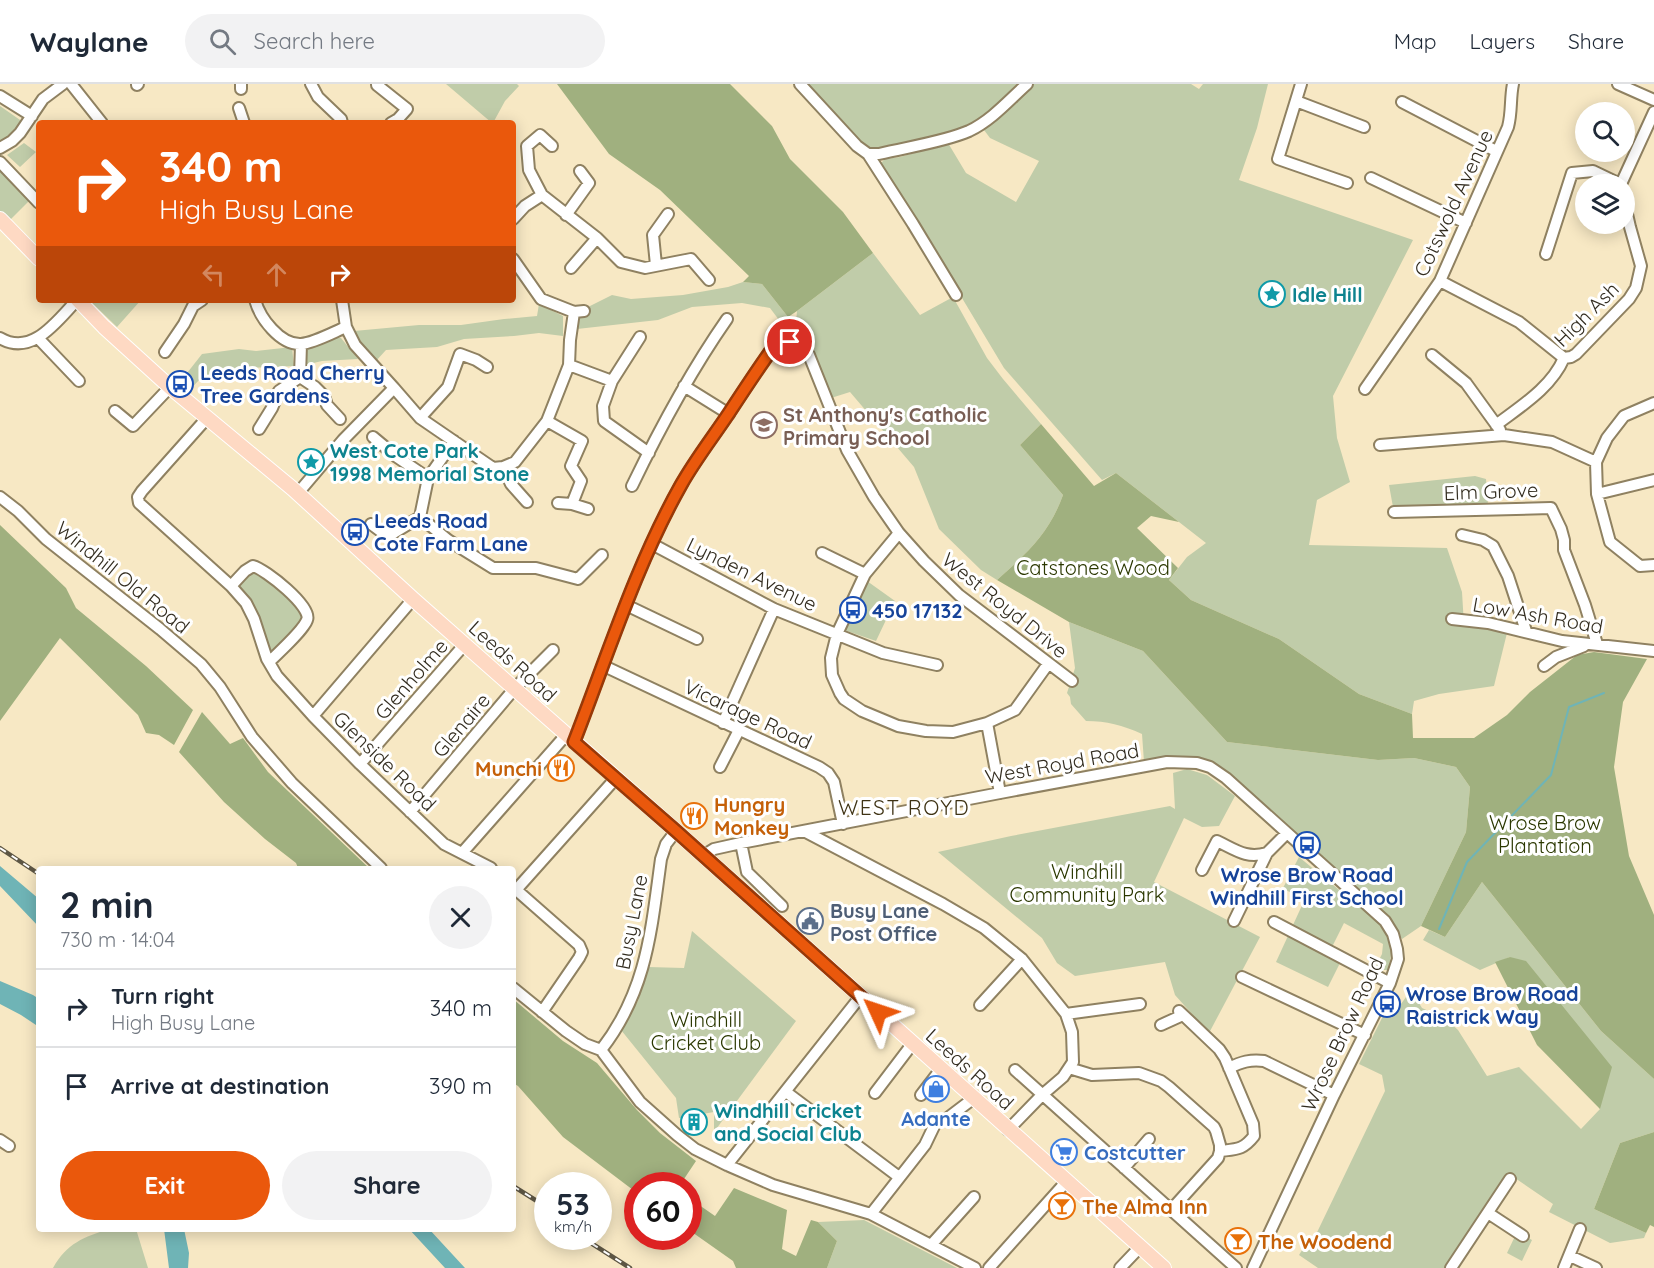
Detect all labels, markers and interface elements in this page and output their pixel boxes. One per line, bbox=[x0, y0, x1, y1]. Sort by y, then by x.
search box bbox=[185, 14, 605, 68]
text: Waylane bbox=[30, 24, 149, 59]
icon: search bbox=[206, 25, 239, 58]
text: Search here bbox=[254, 27, 375, 55]
text: Map bbox=[1394, 28, 1437, 54]
text: Layers bbox=[1470, 28, 1535, 54]
text: Share bbox=[1568, 28, 1624, 54]
map controls bbox=[1575, 102, 1635, 234]
button: search bbox=[1575, 102, 1635, 162]
street label: Cotswold Avenue bbox=[1408, 126, 1498, 280]
text: 340 m bbox=[159, 140, 283, 193]
icon: right bbox=[60, 144, 138, 222]
button: layers bbox=[1575, 174, 1635, 234]
text: High Busy Lane bbox=[159, 192, 354, 226]
icon: left bbox=[197, 258, 230, 291]
icon: ahead bbox=[260, 258, 293, 291]
icon: right bbox=[323, 258, 356, 291]
street label: High Ash bbox=[1548, 276, 1624, 352]
place icon: Idle Hill bbox=[1257, 279, 1287, 309]
place label: Idle Hill bbox=[1292, 282, 1363, 307]
pin bbox=[764, 316, 815, 367]
icon: arrive bbox=[773, 325, 806, 358]
place label: Leeds Road Cherry Tree Gardens bbox=[200, 360, 385, 408]
bus stop icon: Leeds Road Cherry Tree Gardens bbox=[165, 369, 195, 399]
place label: St Anthony's Catholic Primary School bbox=[783, 402, 987, 450]
school or university icon: St Anthony's Catholic Primary School bbox=[749, 410, 779, 440]
place label: West Cote Park 1998 Memorial Stone bbox=[330, 438, 529, 486]
place icon: West Cote Park 1998 Memorial Stone bbox=[296, 447, 326, 477]
street label: Elm Grove bbox=[1443, 477, 1539, 505]
place label: Leeds Road Cote Farm Lane bbox=[374, 508, 528, 556]
street label: Windhill Old Road bbox=[51, 516, 195, 638]
bus stop icon: Leeds Road Cote Farm Lane bbox=[340, 517, 370, 547]
street label: Lynden Avenue bbox=[683, 532, 821, 616]
street label: West Royd Drive bbox=[937, 547, 1073, 663]
park label: Catstones Wood bbox=[1016, 555, 1170, 580]
street label: Low Ash Road bbox=[1471, 591, 1605, 639]
bus stop icon: 450 17132 bbox=[838, 595, 868, 625]
place label: 450 17132 bbox=[872, 598, 963, 623]
street label: Leeds Road bbox=[464, 615, 562, 707]
street label: Glenholme bbox=[369, 634, 453, 724]
street label: Vicarage Road bbox=[680, 673, 816, 755]
street label: Glenaire bbox=[427, 688, 495, 762]
street label: Glenside Road bbox=[328, 706, 442, 816]
street label: West Royd Road bbox=[983, 737, 1141, 789]
restaurant icon: Munchi bbox=[546, 753, 576, 783]
place label: Munchi bbox=[475, 756, 542, 781]
place label: Hungry Monkey bbox=[714, 792, 789, 840]
district label: WEST ROYD bbox=[838, 794, 970, 820]
restaurant icon: Hungry Monkey bbox=[679, 801, 709, 831]
park label: Wrose Brow Plantation bbox=[1489, 810, 1601, 858]
bus stop icon: Wrose Brow Road Windhill First School bbox=[1292, 830, 1322, 860]
park label: Windhill Community Park bbox=[1010, 859, 1164, 907]
place label: Wrose Brow Road Windhill First School bbox=[1210, 862, 1404, 910]
street label: Busy Lane bbox=[610, 872, 652, 972]
text: 2 min bbox=[60, 882, 154, 927]
button: close bbox=[429, 886, 492, 949]
place label: Busy Lane Post Office bbox=[830, 898, 937, 946]
public building icon: Busy Lane Post Office bbox=[795, 906, 825, 936]
text: 730 m · 14:04 bbox=[60, 927, 175, 952]
street label: Wrose Brow Road bbox=[1295, 953, 1389, 1115]
position arrow bbox=[846, 980, 910, 1044]
place label: Wrose Brow Road Raistrick Way bbox=[1406, 981, 1579, 1029]
text: Turn right bbox=[111, 982, 215, 1010]
bus stop icon: Wrose Brow Road Raistrick Way bbox=[1372, 989, 1402, 1019]
icon: right bbox=[60, 992, 93, 1025]
text: 340 m bbox=[430, 994, 492, 1022]
park label: Windhill Cricket Club bbox=[651, 1007, 761, 1055]
text: High Busy Lane bbox=[111, 1010, 255, 1035]
street label: Leeds Road bbox=[921, 1023, 1019, 1115]
icon: arrive bbox=[60, 1070, 93, 1103]
text: Arrive at destination bbox=[111, 1072, 329, 1100]
text: 390 m bbox=[429, 1072, 492, 1100]
shop icon: Adante bbox=[921, 1074, 951, 1104]
place label: Windhill Cricket and Social Club bbox=[714, 1098, 862, 1146]
place label: Adante bbox=[901, 1106, 971, 1131]
building icon: Windhill Cricket and Social Club bbox=[679, 1107, 709, 1137]
supermarket icon: Costcutter bbox=[1049, 1137, 1079, 1167]
place label: Costcutter bbox=[1084, 1140, 1186, 1165]
button: Exit bbox=[60, 1151, 270, 1220]
button: Share bbox=[282, 1151, 492, 1220]
speed limit sign: 60 bbox=[624, 1172, 702, 1250]
text: 53 bbox=[556, 1185, 590, 1223]
bar icon: The Alma Inn bbox=[1047, 1191, 1077, 1221]
place label: The Alma Inn bbox=[1082, 1194, 1208, 1219]
text: km/h bbox=[554, 1217, 592, 1236]
bar icon: The Woodend bbox=[1223, 1226, 1253, 1256]
place label: The Woodend bbox=[1258, 1229, 1392, 1254]

